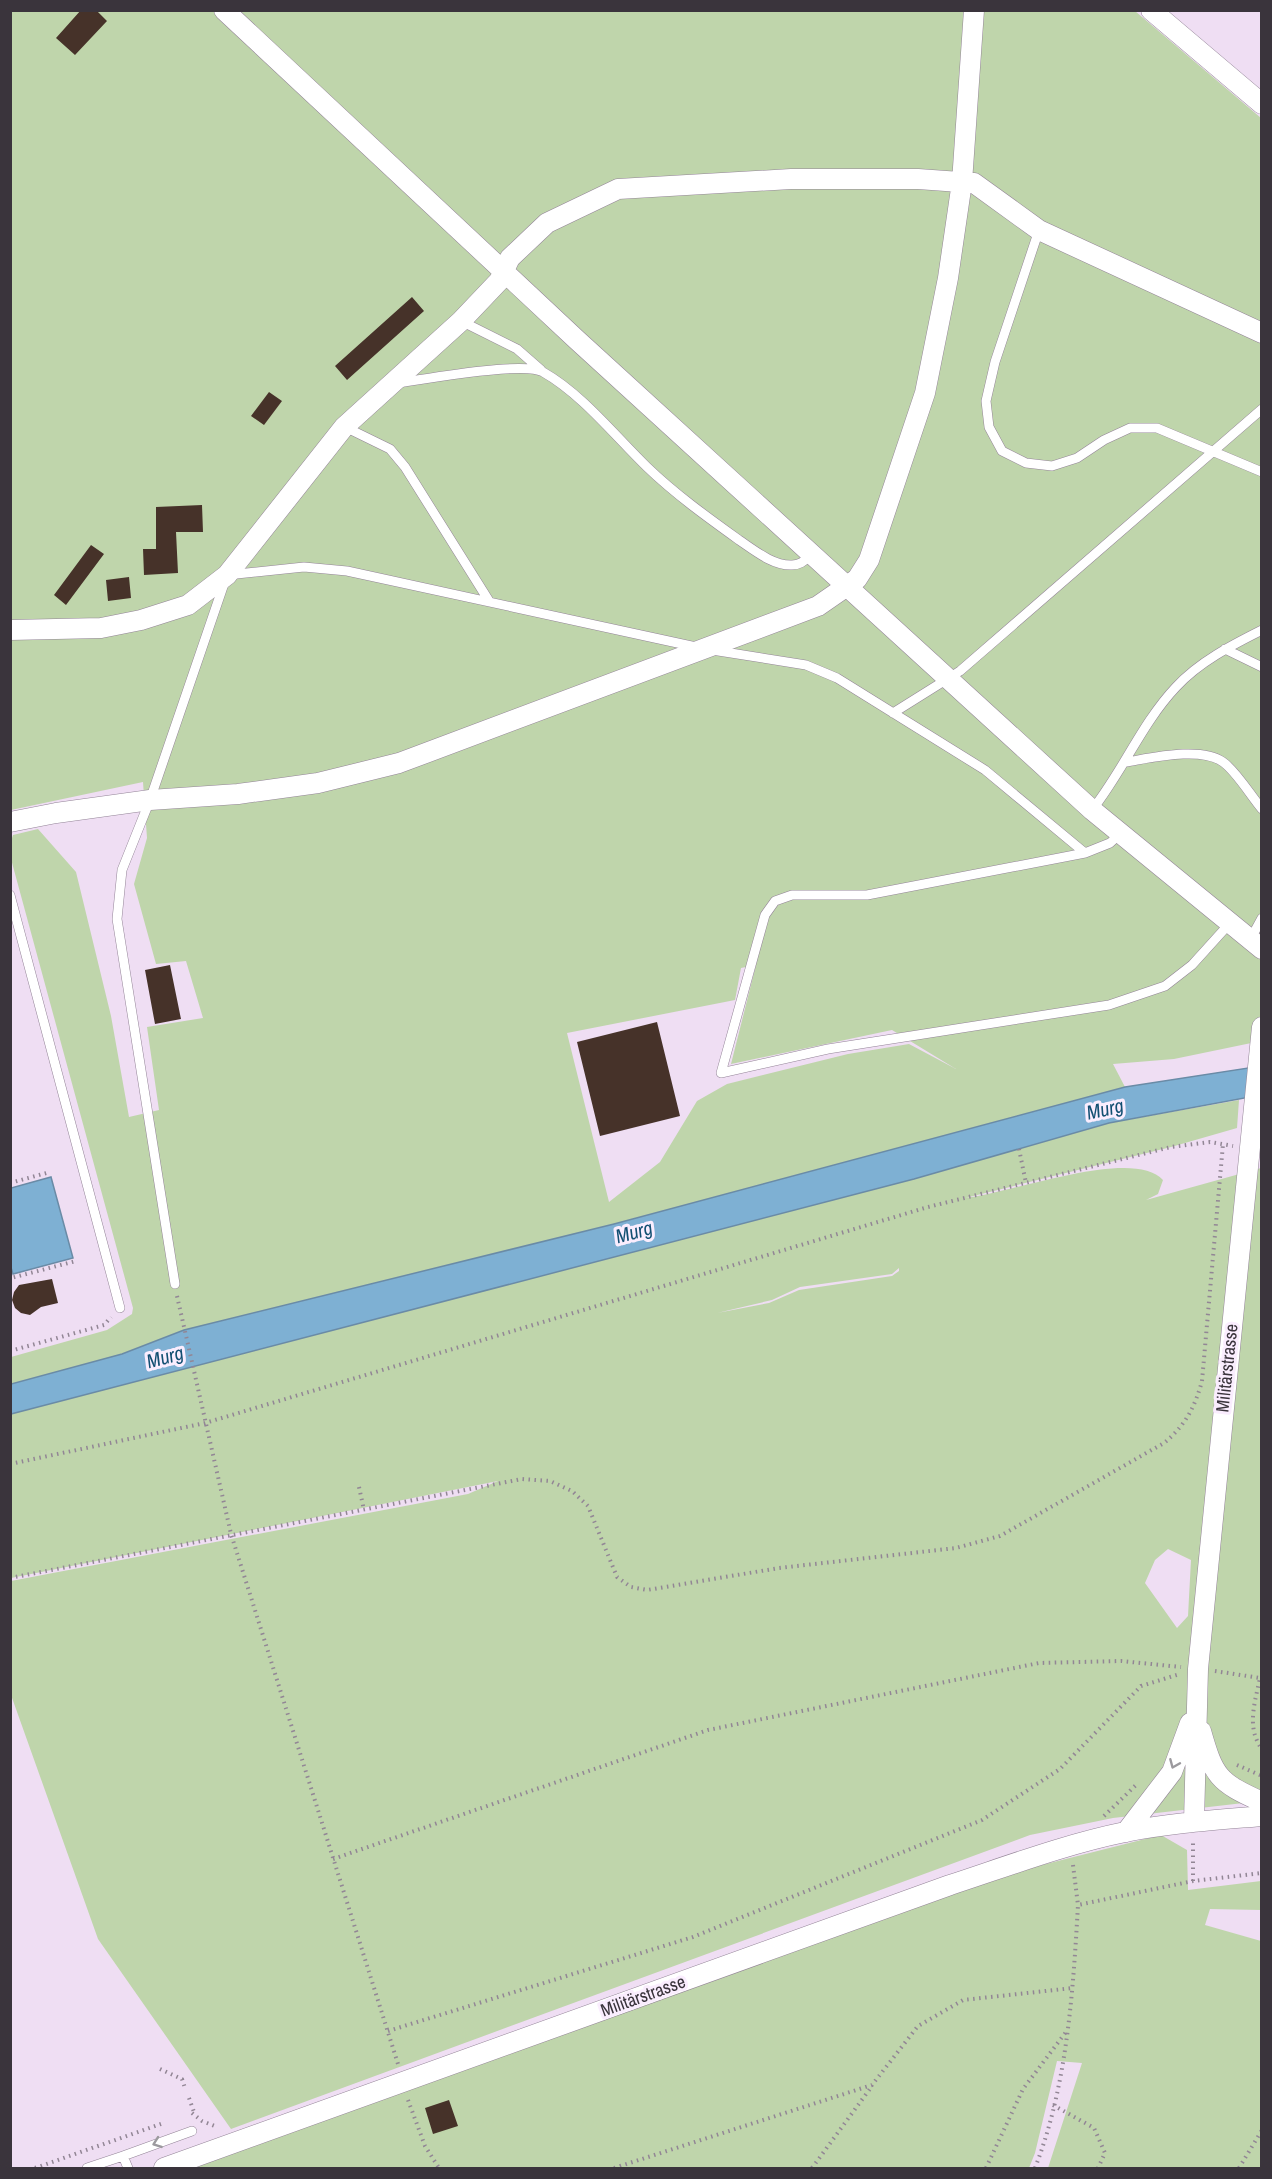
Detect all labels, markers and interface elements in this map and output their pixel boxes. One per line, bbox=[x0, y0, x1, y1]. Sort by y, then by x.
water label: Murg bbox=[1084, 1091, 1126, 1126]
water label: Murg bbox=[612, 1214, 655, 1249]
street label: Militärstrasse bbox=[1209, 1323, 1244, 1413]
water label: Murg bbox=[143, 1339, 186, 1374]
one-way arrow bbox=[1169, 1758, 1181, 1769]
street label: Militärstrasse bbox=[597, 1969, 689, 2022]
one-way arrow bbox=[152, 2136, 163, 2149]

